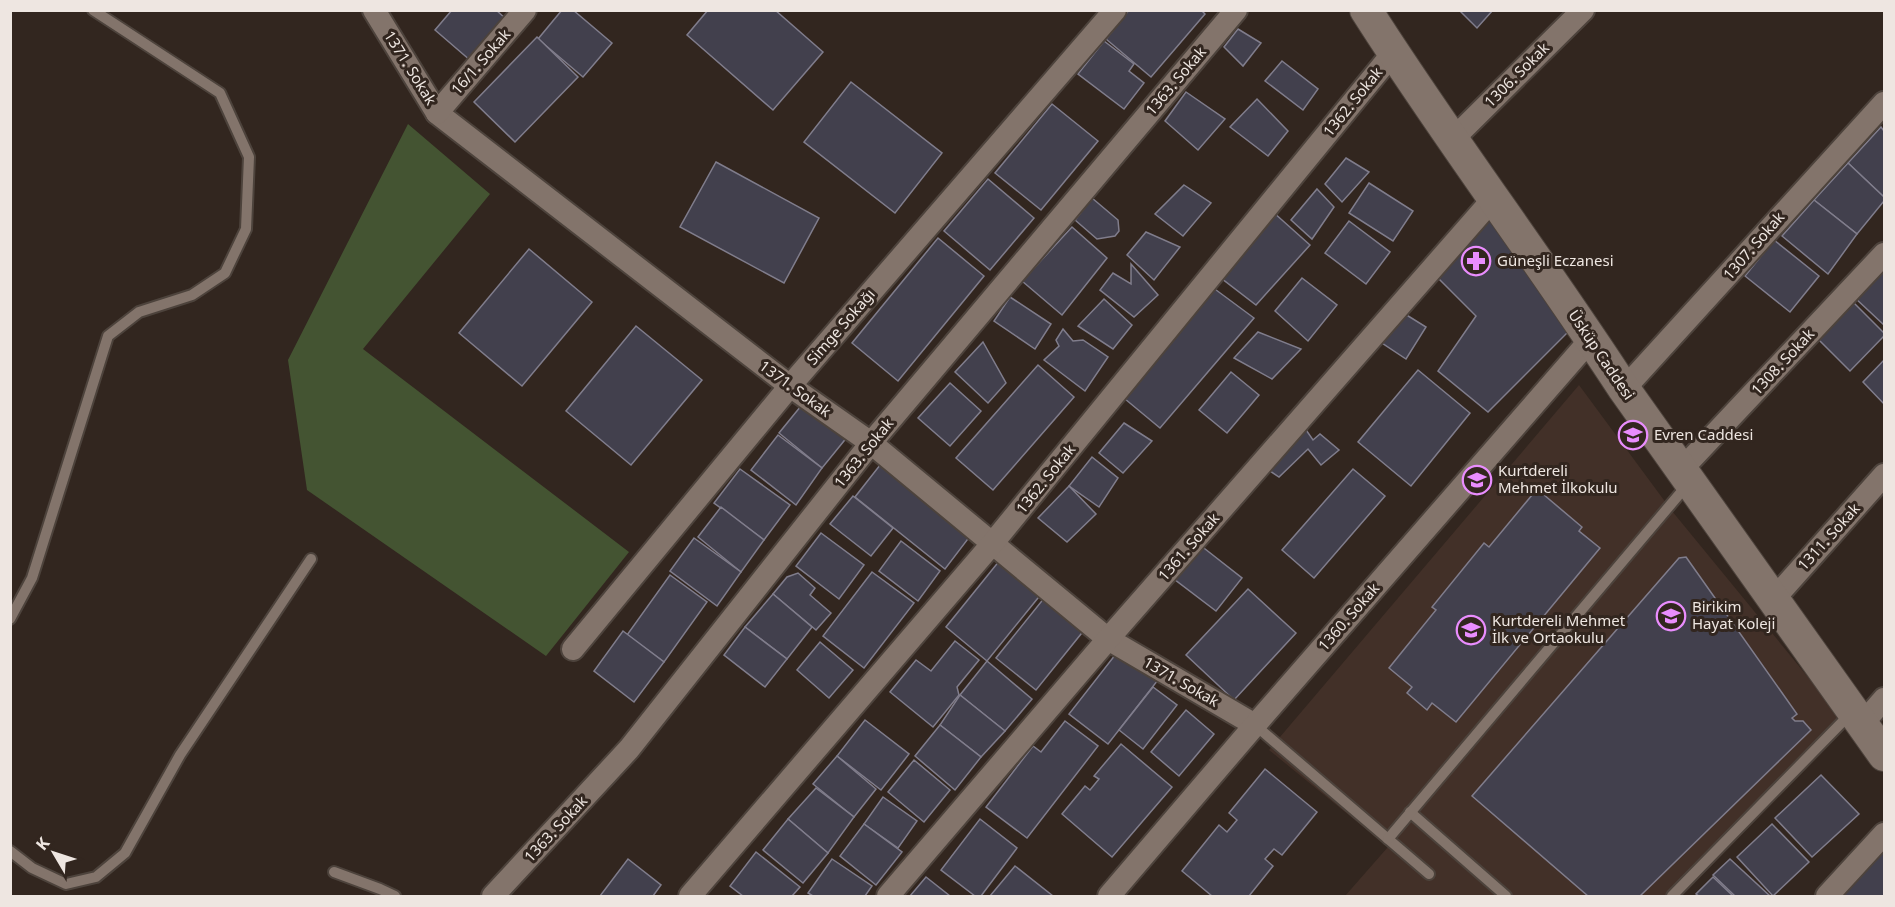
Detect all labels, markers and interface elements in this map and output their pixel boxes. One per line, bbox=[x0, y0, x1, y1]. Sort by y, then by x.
street label: 16/1. Sokak bbox=[446, 24, 514, 98]
street label: 1371. Sokak bbox=[380, 27, 442, 108]
street label: 1306. Sokak bbox=[1480, 38, 1553, 111]
street label: 1363. Sokak bbox=[1141, 42, 1210, 119]
street label: 1362. Sokak bbox=[1318, 62, 1386, 140]
street label: 1307. Sokak bbox=[1718, 207, 1788, 284]
pharmacy icon: Güneşli Eczanesi bbox=[1460, 245, 1492, 277]
place label: Güneşli Eczanesi bbox=[1497, 250, 1614, 270]
street label: Simge Sokağı bbox=[802, 284, 879, 369]
street label: Üsküp Caddesi bbox=[1564, 306, 1639, 403]
street label: 1308. Sokak bbox=[1746, 324, 1818, 399]
street label: 1371. Sokak bbox=[756, 355, 835, 421]
street label: 1363. Sokak bbox=[829, 413, 897, 491]
school or university icon: Evren Caddesi bbox=[1617, 419, 1649, 451]
place label: Evren Caddesi bbox=[1654, 424, 1753, 444]
street label: 1362. Sokak bbox=[1011, 439, 1079, 517]
place label: Kurtdereli Mehmet İlkokulu bbox=[1498, 460, 1618, 497]
school or university icon: Kurtdereli Mehmet İlkokulu bbox=[1461, 464, 1493, 496]
street label: 1311. Sokak bbox=[1793, 498, 1864, 574]
street label: 1361. Sokak bbox=[1153, 508, 1223, 585]
street label: 1360. Sokak bbox=[1313, 578, 1383, 655]
place label: Birikim Hayat Koleji bbox=[1692, 596, 1775, 633]
school or university icon: Birikim Hayat Koleji bbox=[1655, 600, 1687, 632]
place label: Kurtdereli Mehmet İlk ve Ortaokulu bbox=[1492, 610, 1626, 647]
school or university icon: Kurtdereli Mehmet İlk ve Ortaokulu bbox=[1455, 614, 1487, 646]
street label: 1371. Sokak bbox=[1140, 651, 1223, 711]
street label: 1363. Sokak bbox=[519, 791, 591, 866]
north arrow bbox=[24, 823, 84, 883]
text: K bbox=[30, 832, 54, 855]

